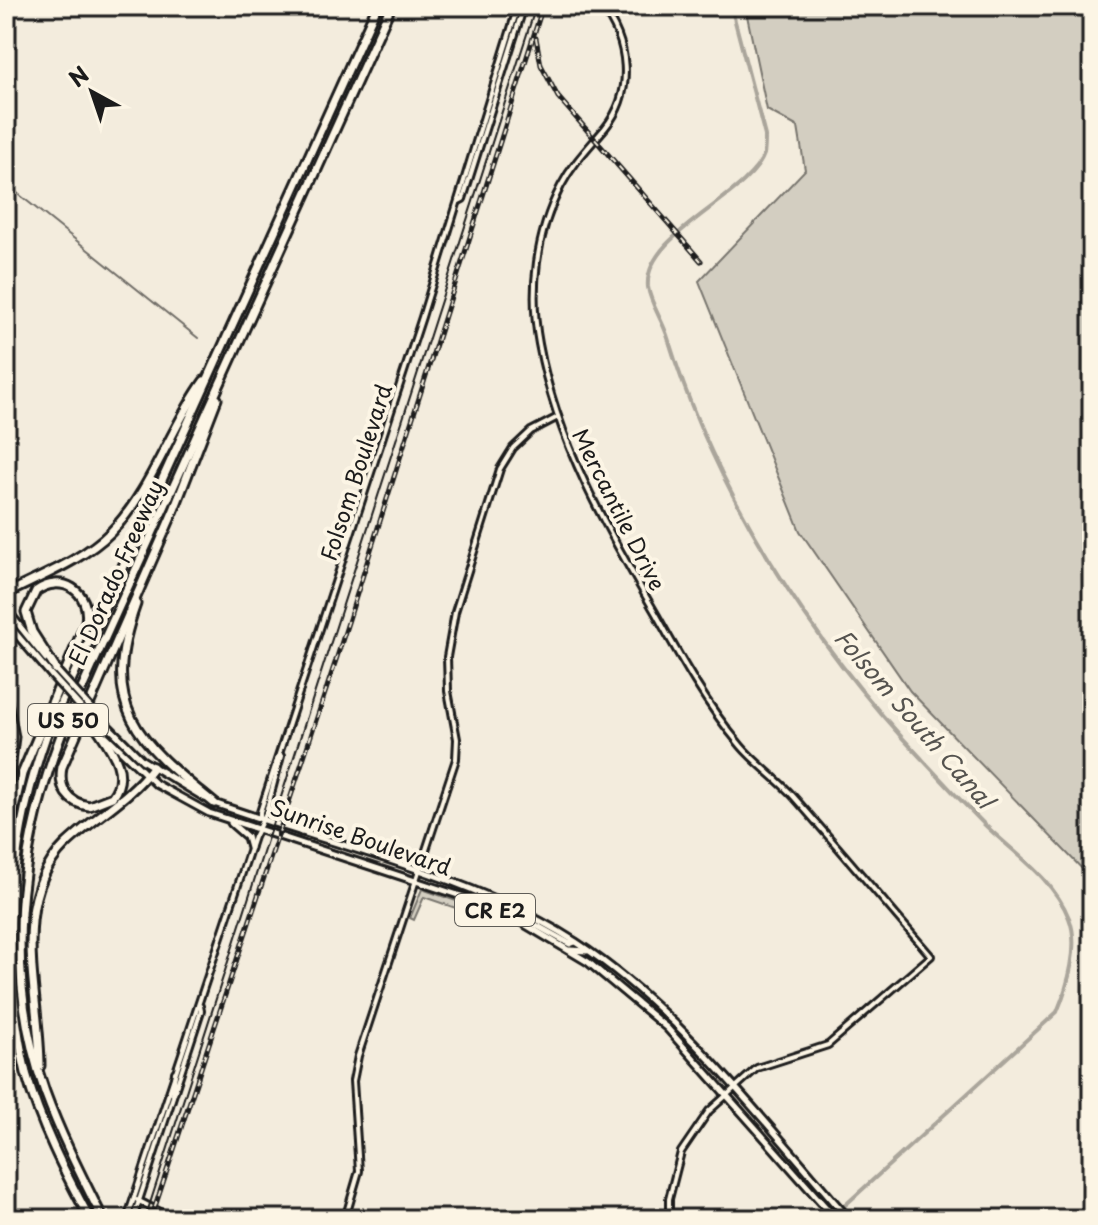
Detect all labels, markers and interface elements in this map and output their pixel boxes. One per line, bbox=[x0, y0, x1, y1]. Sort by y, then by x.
north arrow bbox=[52, 52, 132, 132]
text: N bbox=[61, 57, 95, 94]
street label: Folsom Boulevard bbox=[311, 379, 399, 565]
street label: Mercantile Drive bbox=[565, 422, 675, 596]
street label: El Dorado Freeway bbox=[59, 474, 171, 670]
water label: Folsom South Canal bbox=[827, 620, 1006, 818]
road number: US 50 bbox=[28, 704, 108, 736]
street label: Sunrise Boulevard bbox=[266, 790, 456, 882]
road number: CR E2 bbox=[455, 894, 535, 926]

